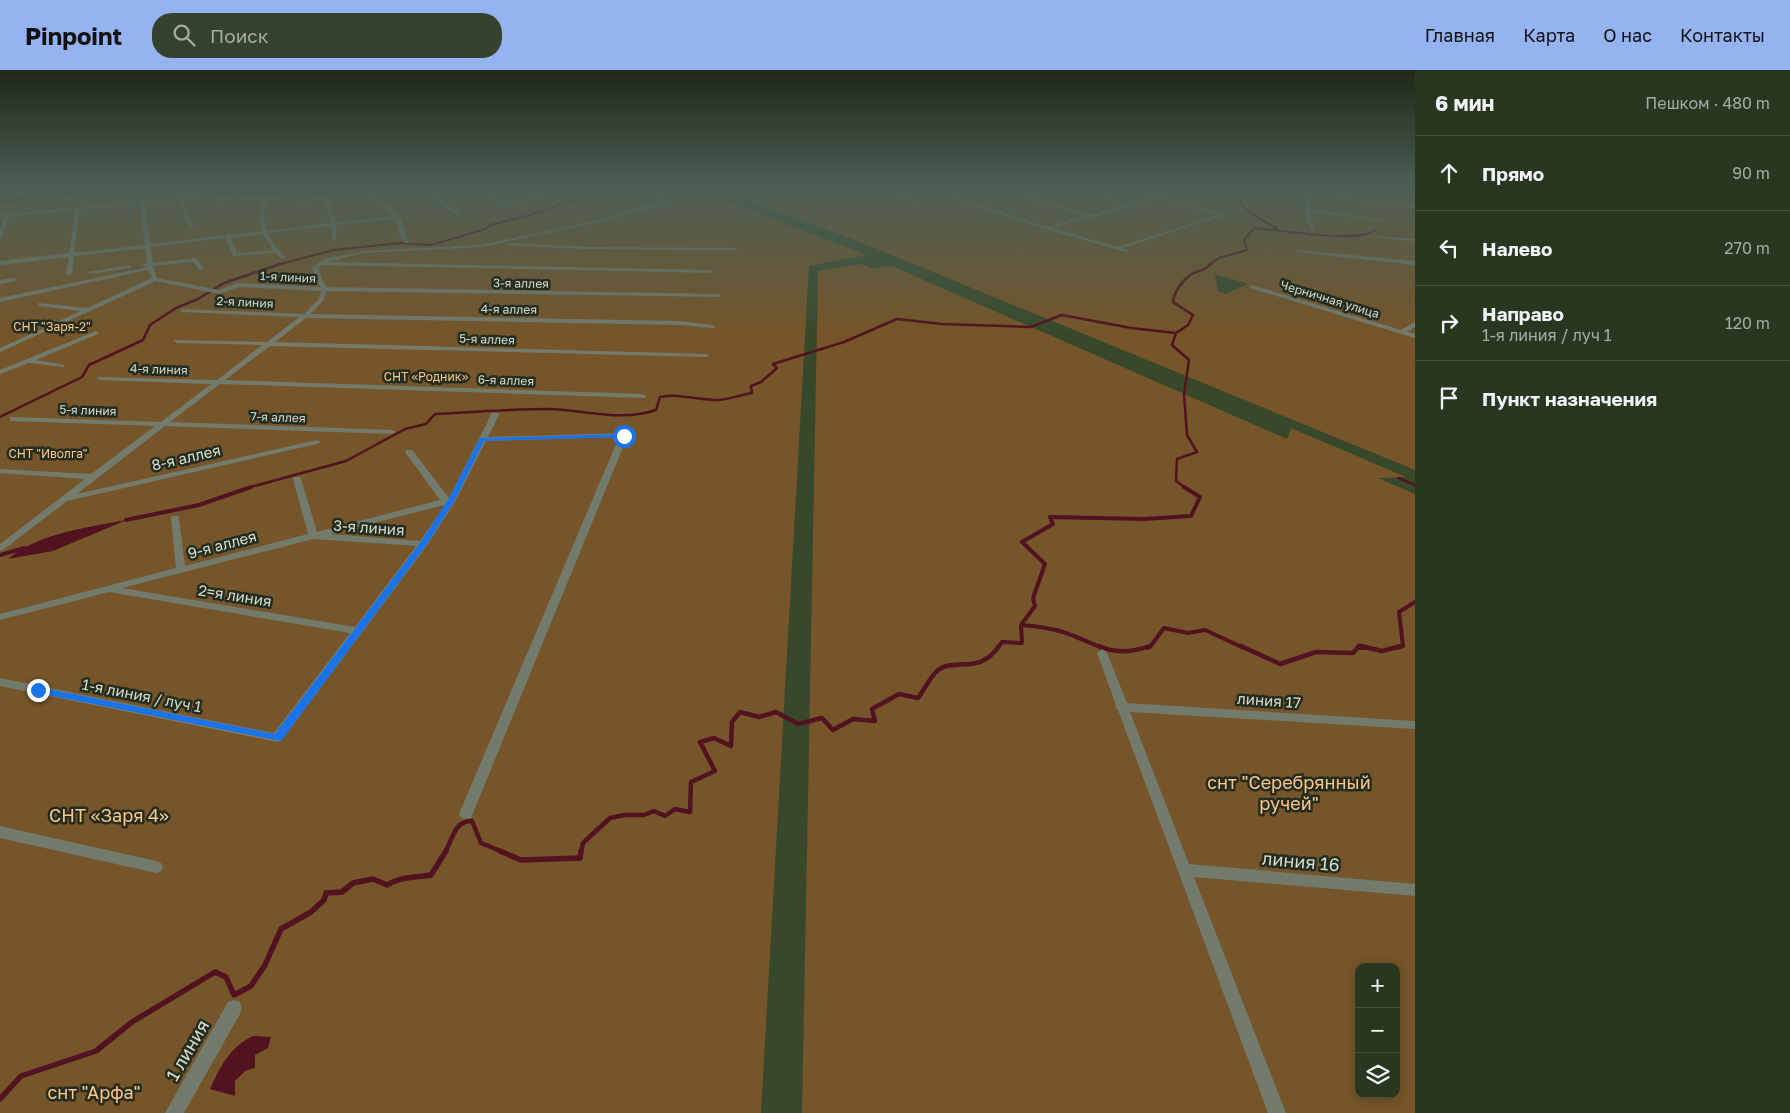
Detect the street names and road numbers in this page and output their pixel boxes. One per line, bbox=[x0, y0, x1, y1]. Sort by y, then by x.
street label: 1-я линия bbox=[260, 268, 316, 286]
street label: 3-я аллея bbox=[493, 275, 549, 291]
street label: Черничная улица bbox=[1279, 277, 1381, 321]
street label: 2-я линия bbox=[216, 293, 274, 311]
street label: 4-я аллея bbox=[481, 301, 537, 317]
street label: 5-я аллея bbox=[459, 331, 515, 347]
street label: 4-я линия bbox=[130, 361, 188, 377]
street label: 6-я аллея bbox=[478, 372, 534, 388]
street label: 5-я линия bbox=[59, 402, 117, 418]
street label: 7-я аллея bbox=[250, 409, 306, 425]
street label: 8-я аллея bbox=[150, 440, 222, 474]
street label: 3-я линия bbox=[333, 516, 405, 538]
street label: 9-я аллея bbox=[186, 526, 258, 562]
street label: 2=я линия bbox=[197, 580, 273, 610]
street label: 1-я линия / луч 1 bbox=[81, 675, 203, 715]
street label: линия 17 bbox=[1237, 689, 1301, 711]
street label: линия 16 bbox=[1261, 847, 1341, 875]
street label: 1 линия bbox=[161, 1016, 213, 1084]

